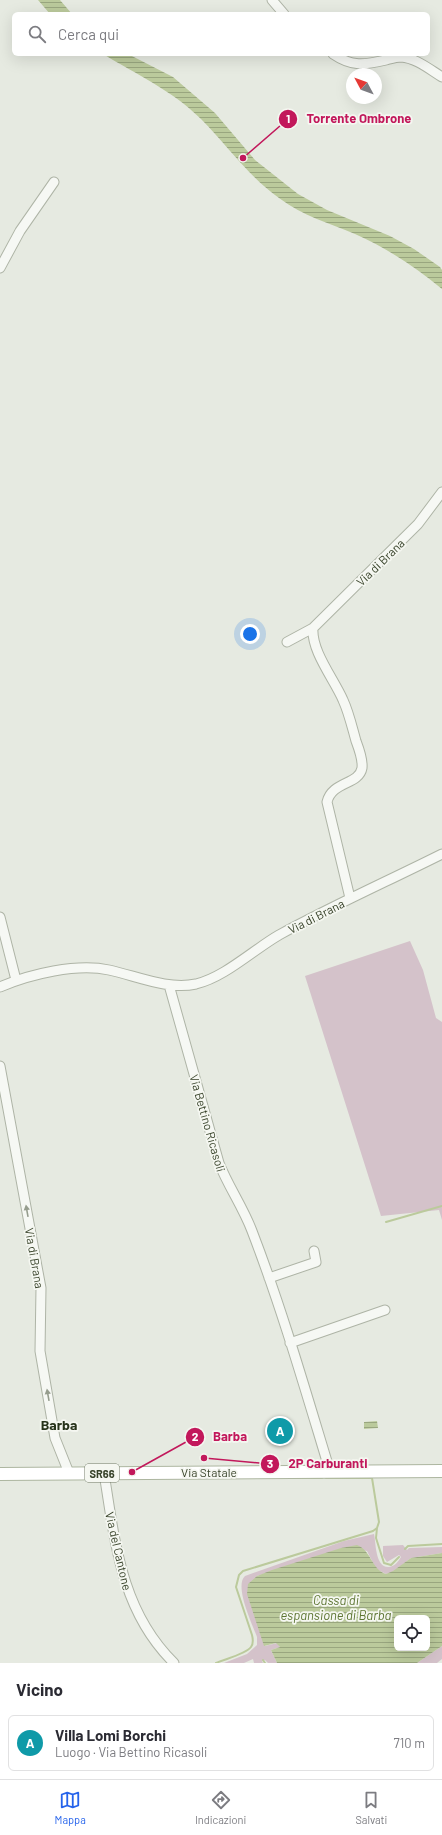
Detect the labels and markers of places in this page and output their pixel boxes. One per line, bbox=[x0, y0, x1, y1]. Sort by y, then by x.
callout: Torrente Ombrone bbox=[278, 106, 419, 131]
pin: A bbox=[267, 1416, 293, 1446]
callout: Barba bbox=[185, 1424, 255, 1449]
callout: 2P Carburanti bbox=[260, 1451, 375, 1476]

